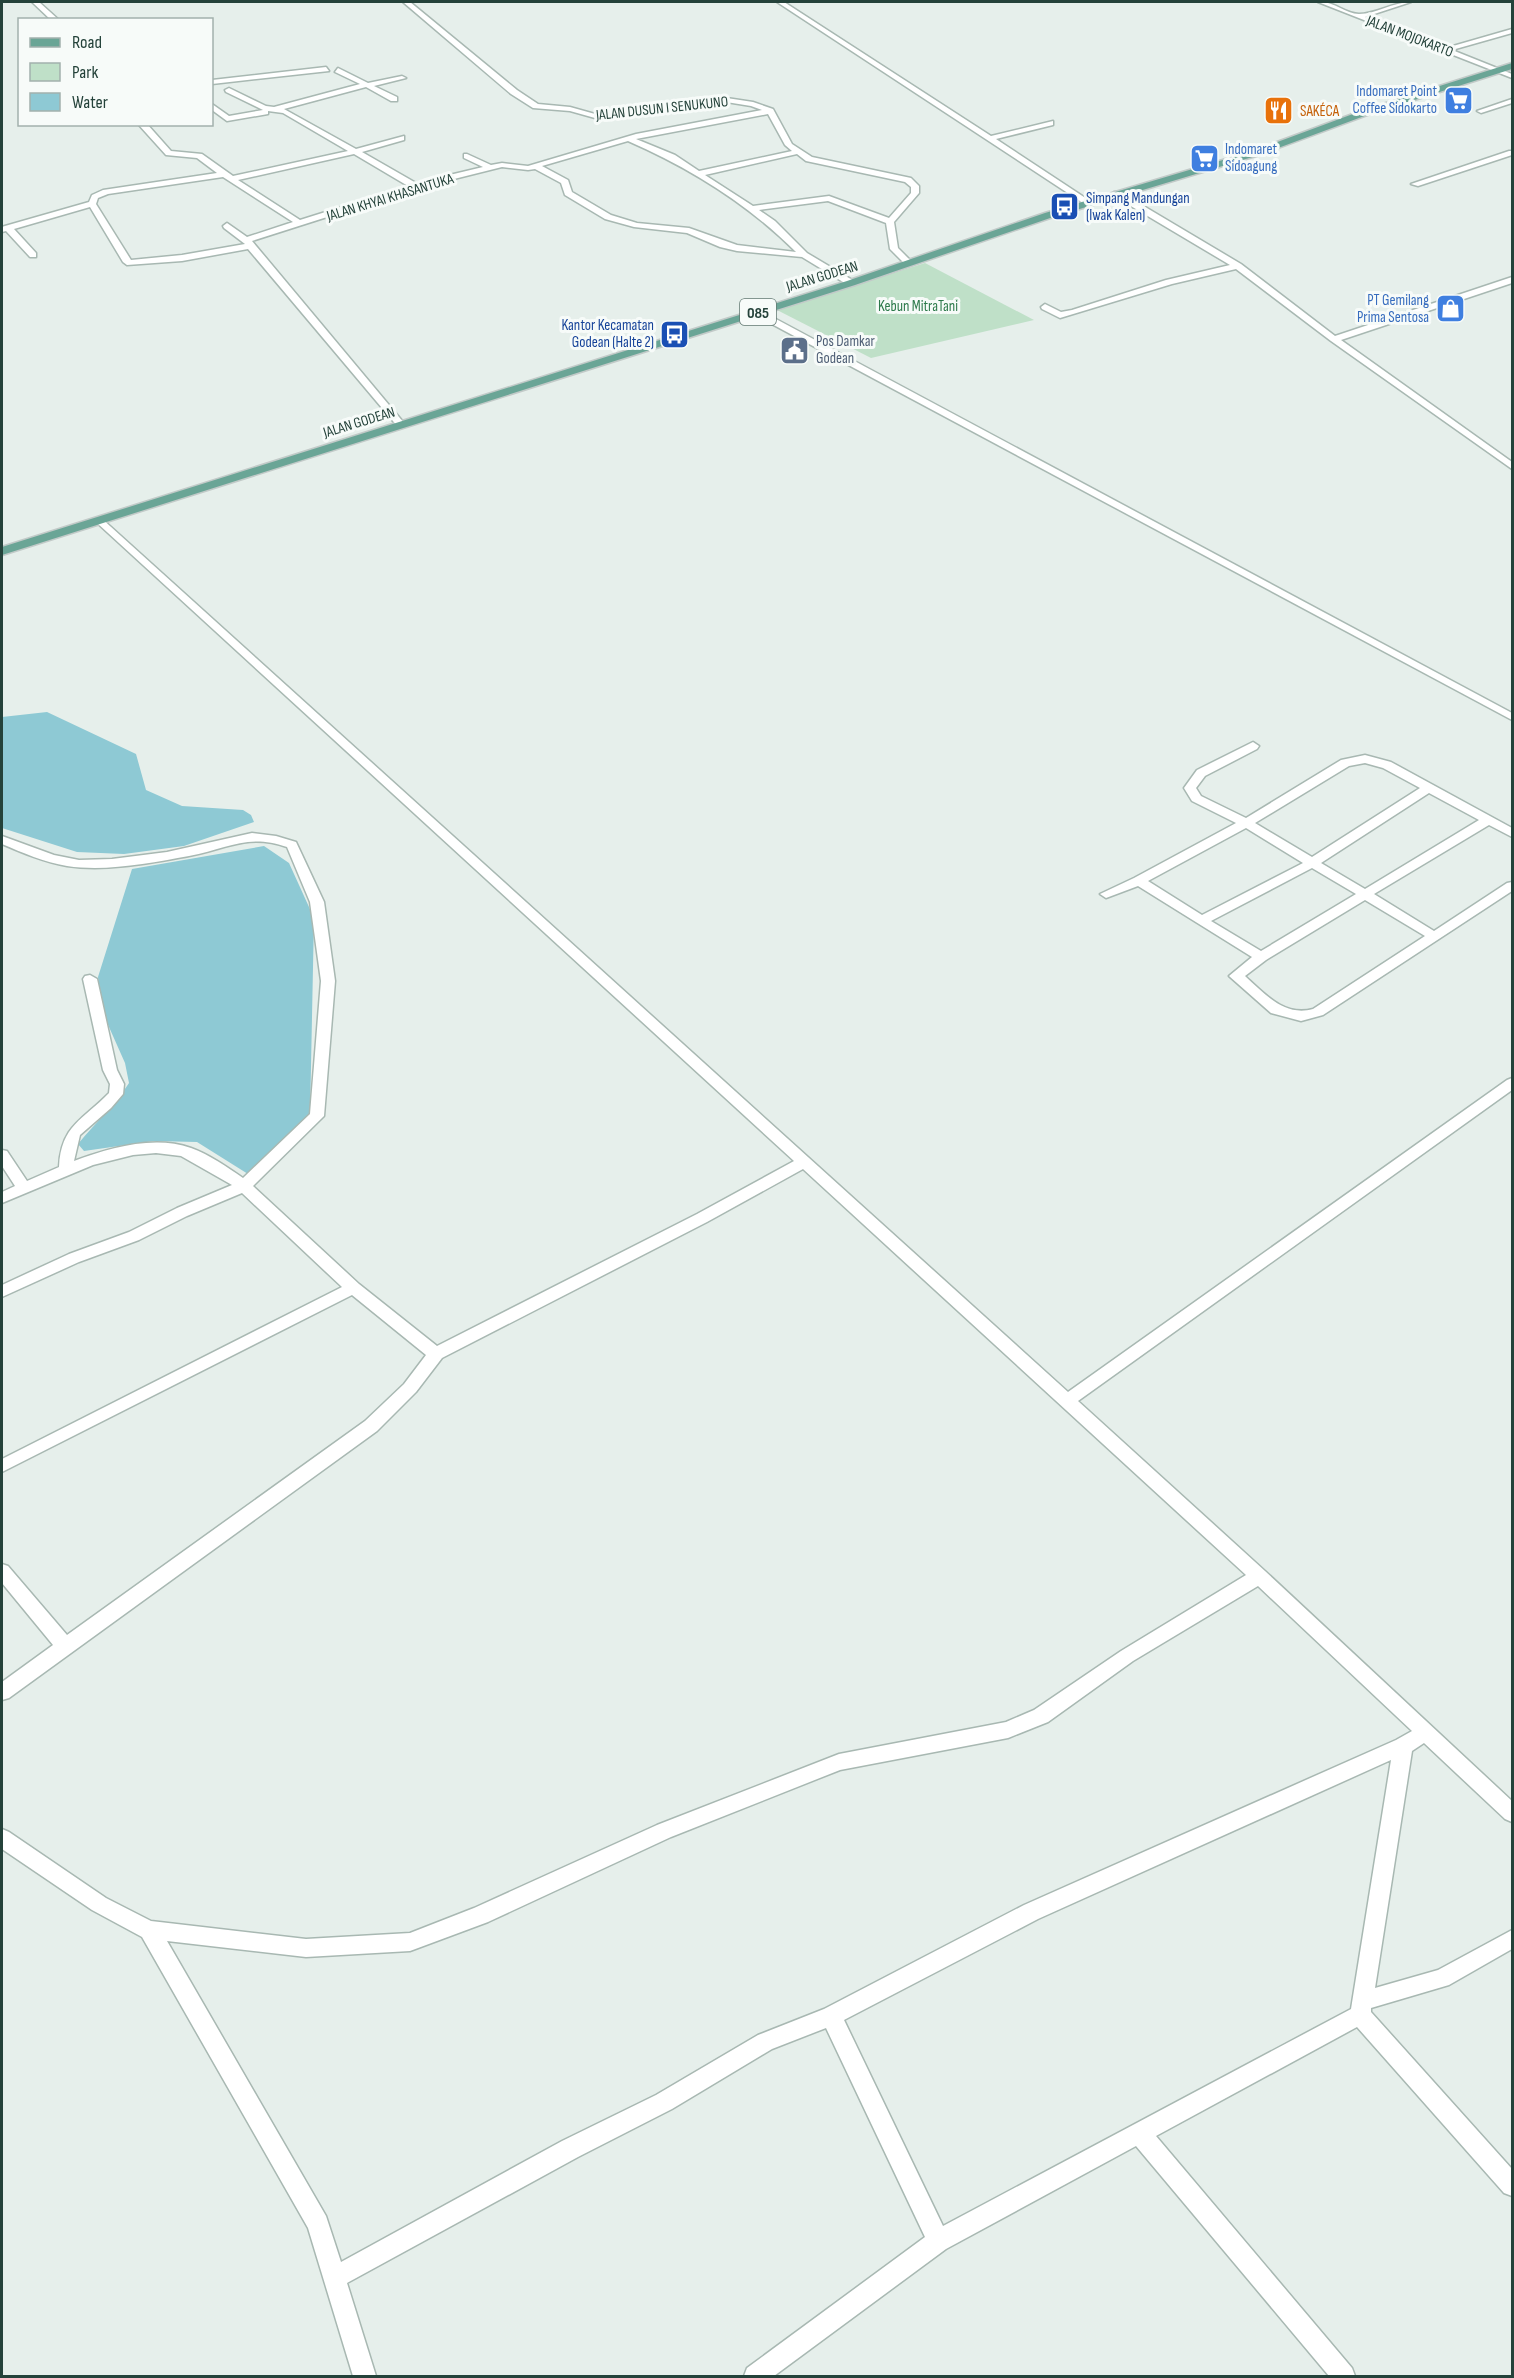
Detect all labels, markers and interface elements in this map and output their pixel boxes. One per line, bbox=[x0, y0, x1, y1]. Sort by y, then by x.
street label: JALAN MOJOKARTO bbox=[1363, 11, 1456, 62]
legend bbox=[18, 18, 213, 126]
text: Road bbox=[72, 32, 102, 53]
text: Park bbox=[72, 62, 98, 83]
place label: Indomaret Point Coffee Sidokarto bbox=[1353, 82, 1437, 118]
supermarket icon: Indomaret Point Coffee Sidokarto bbox=[1442, 84, 1474, 116]
text: Water bbox=[72, 92, 108, 113]
street label: JALAN DUSUN I SENUKUNO bbox=[594, 92, 729, 125]
restaurant icon: SAKÉCA bbox=[1263, 95, 1295, 127]
place label: SAKÉCA bbox=[1300, 102, 1340, 121]
place label: Indomaret Sidoagung bbox=[1225, 140, 1277, 176]
supermarket icon: Indomaret Sidoagung bbox=[1188, 142, 1220, 174]
street label: JALAN KHYAI KHASANTUKA bbox=[324, 169, 456, 226]
place label: Simpang Mandungan (Iwak Kalen) bbox=[1086, 189, 1190, 225]
bus stop icon: Simpang Mandungan (Iwak Kalen) bbox=[1049, 191, 1081, 223]
street label: JALAN GODEAN bbox=[783, 257, 860, 297]
place label: PT Gemilang Prima Sentosa bbox=[1357, 291, 1429, 327]
shop icon: PT Gemilang Prima Sentosa bbox=[1434, 293, 1466, 325]
park label: Kebun MitraTani bbox=[878, 297, 958, 316]
road number: 085 bbox=[740, 299, 776, 325]
place label: Kantor Kecamatan Godean (Halte 2) bbox=[561, 316, 654, 352]
bus stop icon: Kantor Kecamatan Godean (Halte 2) bbox=[659, 318, 691, 350]
place label: Pos Damkar Godean bbox=[816, 332, 876, 368]
public building icon: Pos Damkar Godean bbox=[779, 334, 811, 366]
street label: JALAN GODEAN bbox=[320, 403, 397, 443]

